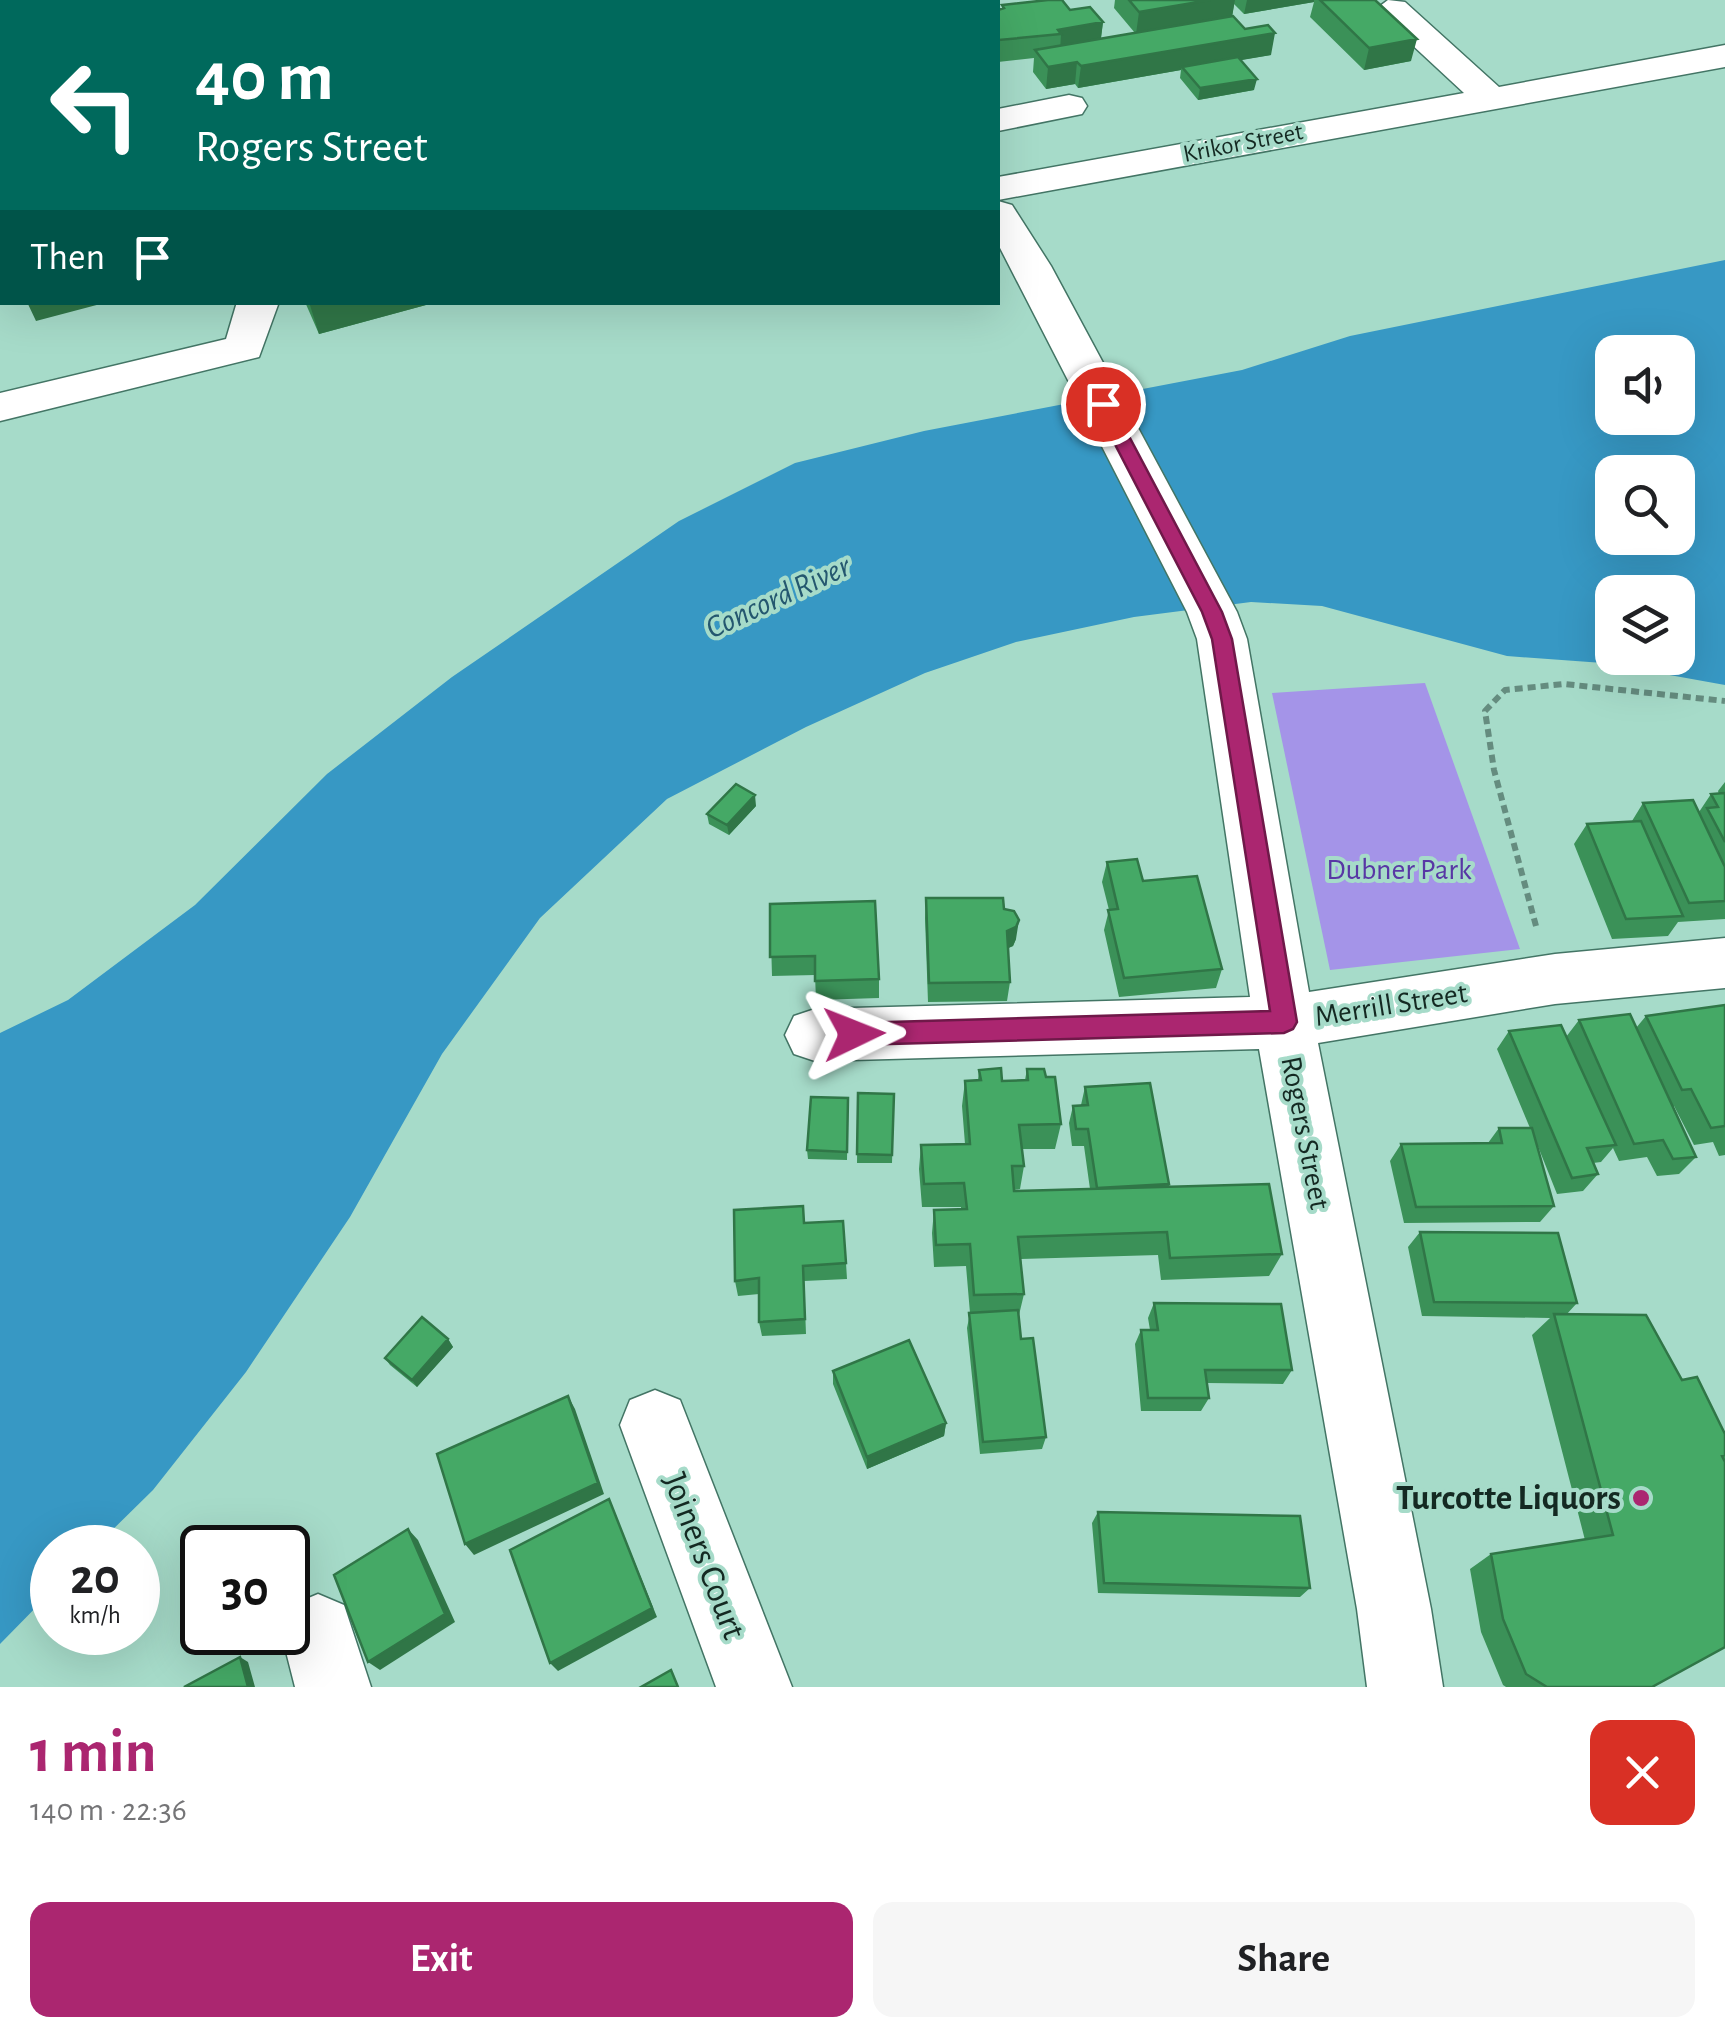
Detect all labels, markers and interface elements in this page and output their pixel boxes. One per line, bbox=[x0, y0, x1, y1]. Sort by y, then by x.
icon: left bbox=[30, 40, 160, 170]
text: 40 m bbox=[195, 43, 334, 113]
street label: Krikor Street bbox=[1181, 119, 1305, 167]
text: Rogers Street bbox=[195, 125, 428, 170]
icon: arrive bbox=[125, 230, 180, 285]
text: Then bbox=[30, 239, 105, 277]
map controls bbox=[1595, 335, 1695, 675]
button: sound bbox=[1595, 335, 1695, 435]
pin bbox=[1061, 362, 1146, 447]
icon: arrive bbox=[1076, 377, 1131, 432]
button: search bbox=[1595, 455, 1695, 555]
water label: Concord River bbox=[701, 549, 857, 644]
button: layers bbox=[1595, 575, 1695, 675]
park label: Dubner Park bbox=[1326, 855, 1472, 885]
street label: Merrill Street bbox=[1313, 978, 1470, 1032]
position arrow bbox=[802, 982, 906, 1086]
street label: Rogers Street bbox=[1275, 1054, 1335, 1212]
street label: Joiners Court bbox=[656, 1468, 752, 1644]
place label: Turcotte Liquors bbox=[1396, 1481, 1621, 1516]
marker: Turcotte Liquors bbox=[1630, 1487, 1652, 1509]
speed limit sign: 30 bbox=[180, 1525, 310, 1655]
text: 20 bbox=[70, 1553, 120, 1603]
text: km/h bbox=[69, 1603, 121, 1628]
button: close bbox=[1590, 1720, 1695, 1825]
text: 1 min bbox=[30, 1723, 156, 1783]
text: 140 m · 22:36 bbox=[30, 1794, 187, 1826]
button: Exit bbox=[30, 1902, 853, 2017]
button: Share bbox=[873, 1902, 1695, 2017]

